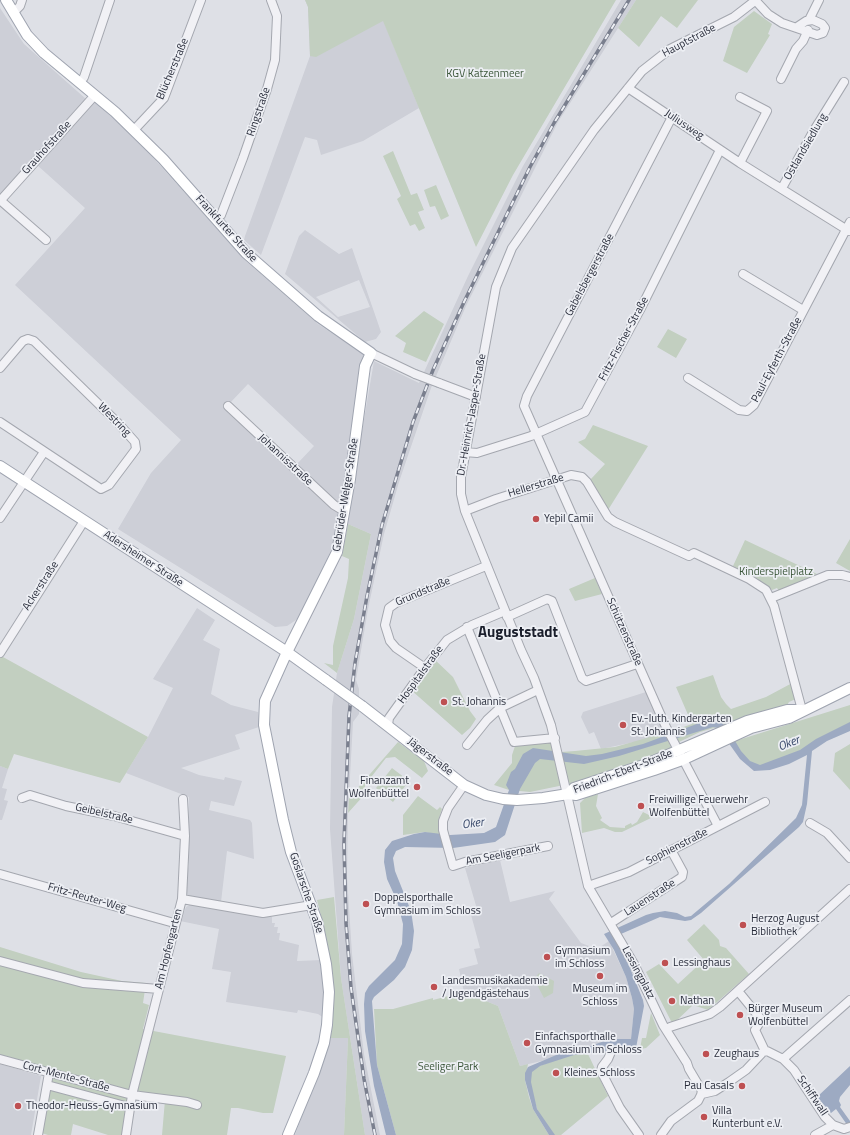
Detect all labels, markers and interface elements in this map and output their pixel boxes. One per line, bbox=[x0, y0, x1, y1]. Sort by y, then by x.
street label: Hauptstraße bbox=[660, 21, 718, 61]
street label: Blücherstraße bbox=[154, 36, 192, 102]
park label: KGV Katzenmeer bbox=[446, 67, 524, 81]
street label: Ringstraße bbox=[244, 86, 274, 138]
street label: Juliusweg bbox=[662, 107, 706, 143]
street label: Ostlandsiedlung bbox=[782, 111, 830, 183]
street label: Grauhofstraße bbox=[20, 119, 74, 177]
street label: Frankfurter Straße bbox=[192, 193, 260, 265]
street label: Gabelsbergerstraße bbox=[563, 231, 617, 319]
street label: Fritz-Fischer-Straße bbox=[596, 295, 652, 383]
street label: Paul-Eyferth-Straße bbox=[749, 315, 805, 405]
street label: Dr.-Heinrich-Jasper-Straße bbox=[455, 353, 489, 477]
street label: Westring bbox=[95, 400, 133, 440]
street label: Johannisstraße bbox=[255, 431, 315, 489]
street label: Gebrüder-Welger-Straße bbox=[331, 437, 361, 553]
street label: Hellerstraße bbox=[507, 471, 565, 501]
place label: Yeþil Camii bbox=[544, 512, 593, 526]
marker: Yeþil Camii bbox=[531, 514, 541, 524]
street label: Adersheimer Straße bbox=[101, 528, 185, 590]
street label: Ackerstraße bbox=[20, 559, 62, 613]
park label: Kinderspielplatz bbox=[739, 565, 813, 579]
street label: Grundstraße bbox=[394, 575, 452, 609]
street label: Schützenstraße bbox=[603, 596, 645, 668]
district label: Auguststadt bbox=[478, 624, 558, 642]
street label: Hospitalstraße bbox=[396, 643, 446, 707]
place label: St. Johannis bbox=[452, 695, 506, 709]
marker: St. Johannis bbox=[439, 697, 449, 707]
place label: Ev.-luth. Kindergarten St. Johannis bbox=[631, 712, 732, 738]
marker: Ev.-luth. Kindergarten St. Johannis bbox=[618, 720, 628, 730]
water label: Oker bbox=[776, 733, 802, 755]
street label: Jägerstraße bbox=[405, 735, 455, 779]
street label: Friedrich-Ebert-Straße bbox=[572, 747, 674, 797]
place label: Finanzamt Wolfenbüttel bbox=[349, 774, 409, 800]
marker: Finanzamt Wolfenbüttel bbox=[412, 782, 422, 792]
place label: Freiwillige Feuerwehr Wolfenbüttel bbox=[649, 793, 748, 819]
street label: Geibelstraße bbox=[74, 801, 134, 827]
marker: Freiwillige Feuerwehr Wolfenbüttel bbox=[636, 801, 646, 811]
water label: Oker bbox=[461, 815, 485, 833]
street label: Sophienstraße bbox=[644, 826, 710, 868]
street label: Am Seeligerpark bbox=[465, 841, 541, 869]
street label: Goslarsche Straße bbox=[286, 851, 326, 935]
street label: Lauenstraße bbox=[622, 877, 678, 919]
street label: Fritz-Reuter-Weg bbox=[46, 880, 128, 916]
place label: Doppelsporthalle Gymnasium im Schloss bbox=[374, 891, 481, 917]
marker: Doppelsporthalle Gymnasium im Schloss bbox=[361, 899, 371, 909]
street label: Am Hopfengarten bbox=[153, 907, 185, 991]
place label: Herzog August Bibliothek bbox=[751, 912, 819, 938]
marker: Herzog August Bibliothek bbox=[738, 920, 748, 930]
place label: Gymnasium im Schloss bbox=[555, 944, 610, 970]
street label: Lessingplatz bbox=[619, 944, 657, 1002]
marker: Gymnasium im Schloss bbox=[542, 952, 552, 962]
place label: Lessinghaus bbox=[673, 956, 730, 970]
marker: Lessinghaus bbox=[660, 958, 670, 968]
marker: Museum im Schloss bbox=[595, 971, 605, 981]
place label: Landesmusikakademie / Jugendgästehaus bbox=[442, 974, 548, 1000]
marker: Landesmusikakademie / Jugendgästehaus bbox=[429, 982, 439, 992]
place label: Museum im Schloss bbox=[573, 982, 627, 1008]
place label: Nathan bbox=[680, 994, 714, 1008]
marker: Nathan bbox=[667, 996, 677, 1006]
place label: Bürger Museum Wolfenbüttel bbox=[748, 1002, 823, 1028]
marker: Bürger Museum Wolfenbüttel bbox=[735, 1010, 745, 1020]
place label: Einfachsporthalle Gymnasium im Schloss bbox=[535, 1030, 642, 1056]
marker: Einfachsporthalle Gymnasium im Schloss bbox=[522, 1038, 532, 1048]
place label: Zeughaus bbox=[714, 1047, 759, 1061]
marker: Zeughaus bbox=[701, 1049, 711, 1059]
street label: Cort-Mente-Straße bbox=[21, 1059, 111, 1095]
park label: Seeliger Park bbox=[418, 1060, 478, 1074]
place label: Kleines Schloss bbox=[564, 1066, 635, 1080]
marker: Kleines Schloss bbox=[551, 1068, 561, 1078]
street label: Schiffwall bbox=[794, 1074, 830, 1118]
place label: Pau Casals bbox=[684, 1079, 734, 1093]
marker: Pau Casals bbox=[737, 1081, 747, 1091]
place label: Theodor-Heuss-Gymnasium bbox=[26, 1099, 158, 1113]
marker: Theodor-Heuss-Gymnasium bbox=[13, 1101, 23, 1111]
place label: Villa Kunterbunt e.V. bbox=[712, 1104, 782, 1130]
marker: Villa Kunterbunt e.V. bbox=[699, 1112, 709, 1122]

